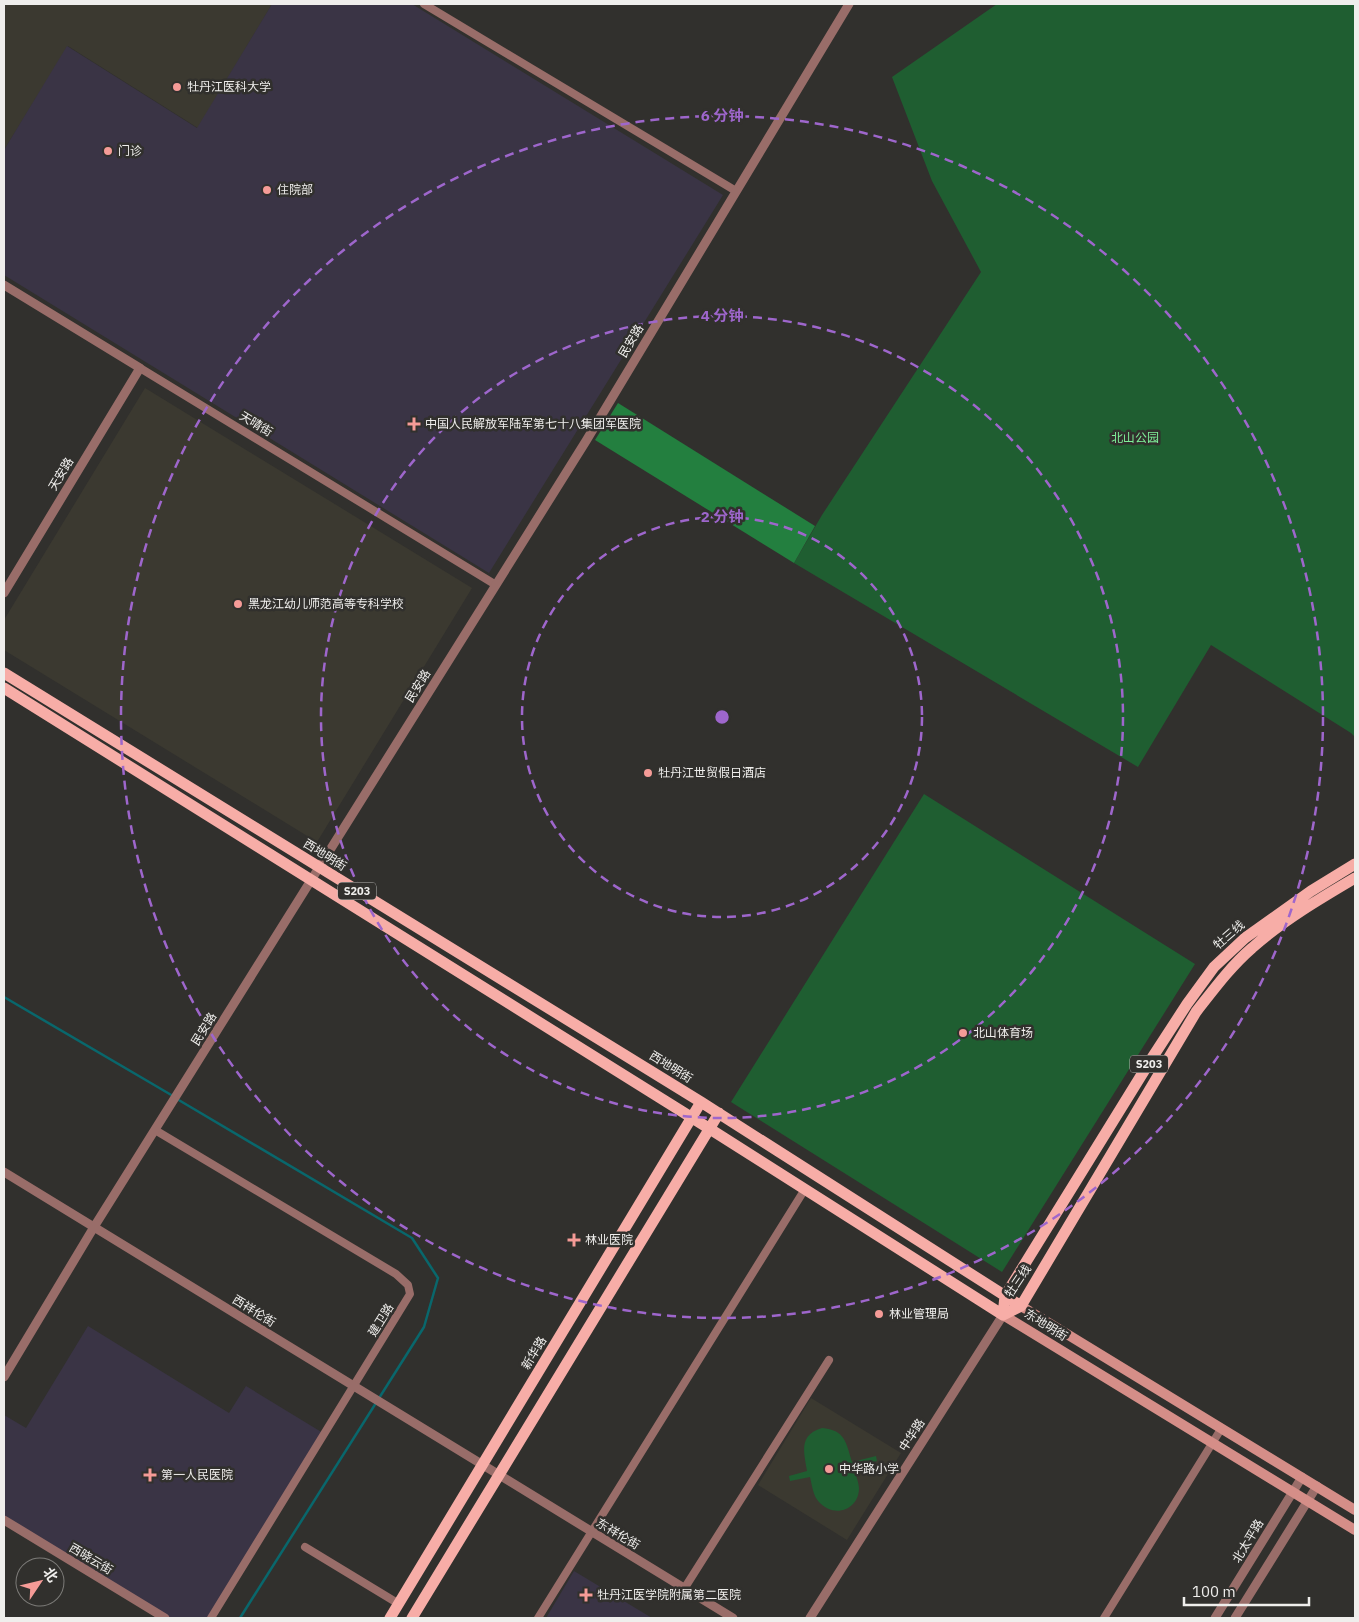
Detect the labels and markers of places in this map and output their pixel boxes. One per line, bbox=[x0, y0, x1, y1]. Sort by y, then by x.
place label: 牡丹江医科大学 bbox=[187, 79, 271, 94]
marker: 牡丹江医科大学 bbox=[171, 81, 183, 93]
place label: 门诊 bbox=[118, 143, 142, 158]
marker: 门诊 bbox=[102, 145, 114, 157]
place label: 住院部 bbox=[277, 182, 313, 197]
marker: 住院部 bbox=[261, 184, 273, 196]
place label: 中国人民解放军陆军第七十八集团军医院 bbox=[425, 416, 641, 431]
marker: 中国人民解放军陆军第七十八集团军医院 bbox=[407, 417, 421, 431]
place label: 黑龙江幼儿师范高等专科学校 bbox=[248, 596, 404, 611]
marker: 黑龙江幼儿师范高等专科学校 bbox=[232, 598, 244, 610]
centre of rings bbox=[713, 708, 731, 726]
place label: 牡丹江世贸假日酒店 bbox=[658, 765, 766, 780]
marker: 牡丹江世贸假日酒店 bbox=[642, 767, 654, 779]
place label: 北山体育场 bbox=[973, 1025, 1033, 1040]
marker: 北山体育场 bbox=[957, 1027, 969, 1039]
place label: 林业医院 bbox=[585, 1232, 633, 1247]
marker: 林业医院 bbox=[567, 1233, 581, 1247]
place label: 林业管理局 bbox=[889, 1306, 949, 1321]
marker: 林业管理局 bbox=[873, 1308, 885, 1320]
place label: 中华路小学 bbox=[839, 1461, 899, 1476]
marker: 中华路小学 bbox=[823, 1463, 835, 1475]
place label: 第一人民医院 bbox=[161, 1467, 233, 1482]
marker: 第一人民医院 bbox=[143, 1468, 157, 1482]
place label: 牡丹江医学院附属第二医院 bbox=[597, 1587, 741, 1602]
marker: 牡丹江医学院附属第二医院 bbox=[579, 1588, 593, 1602]

